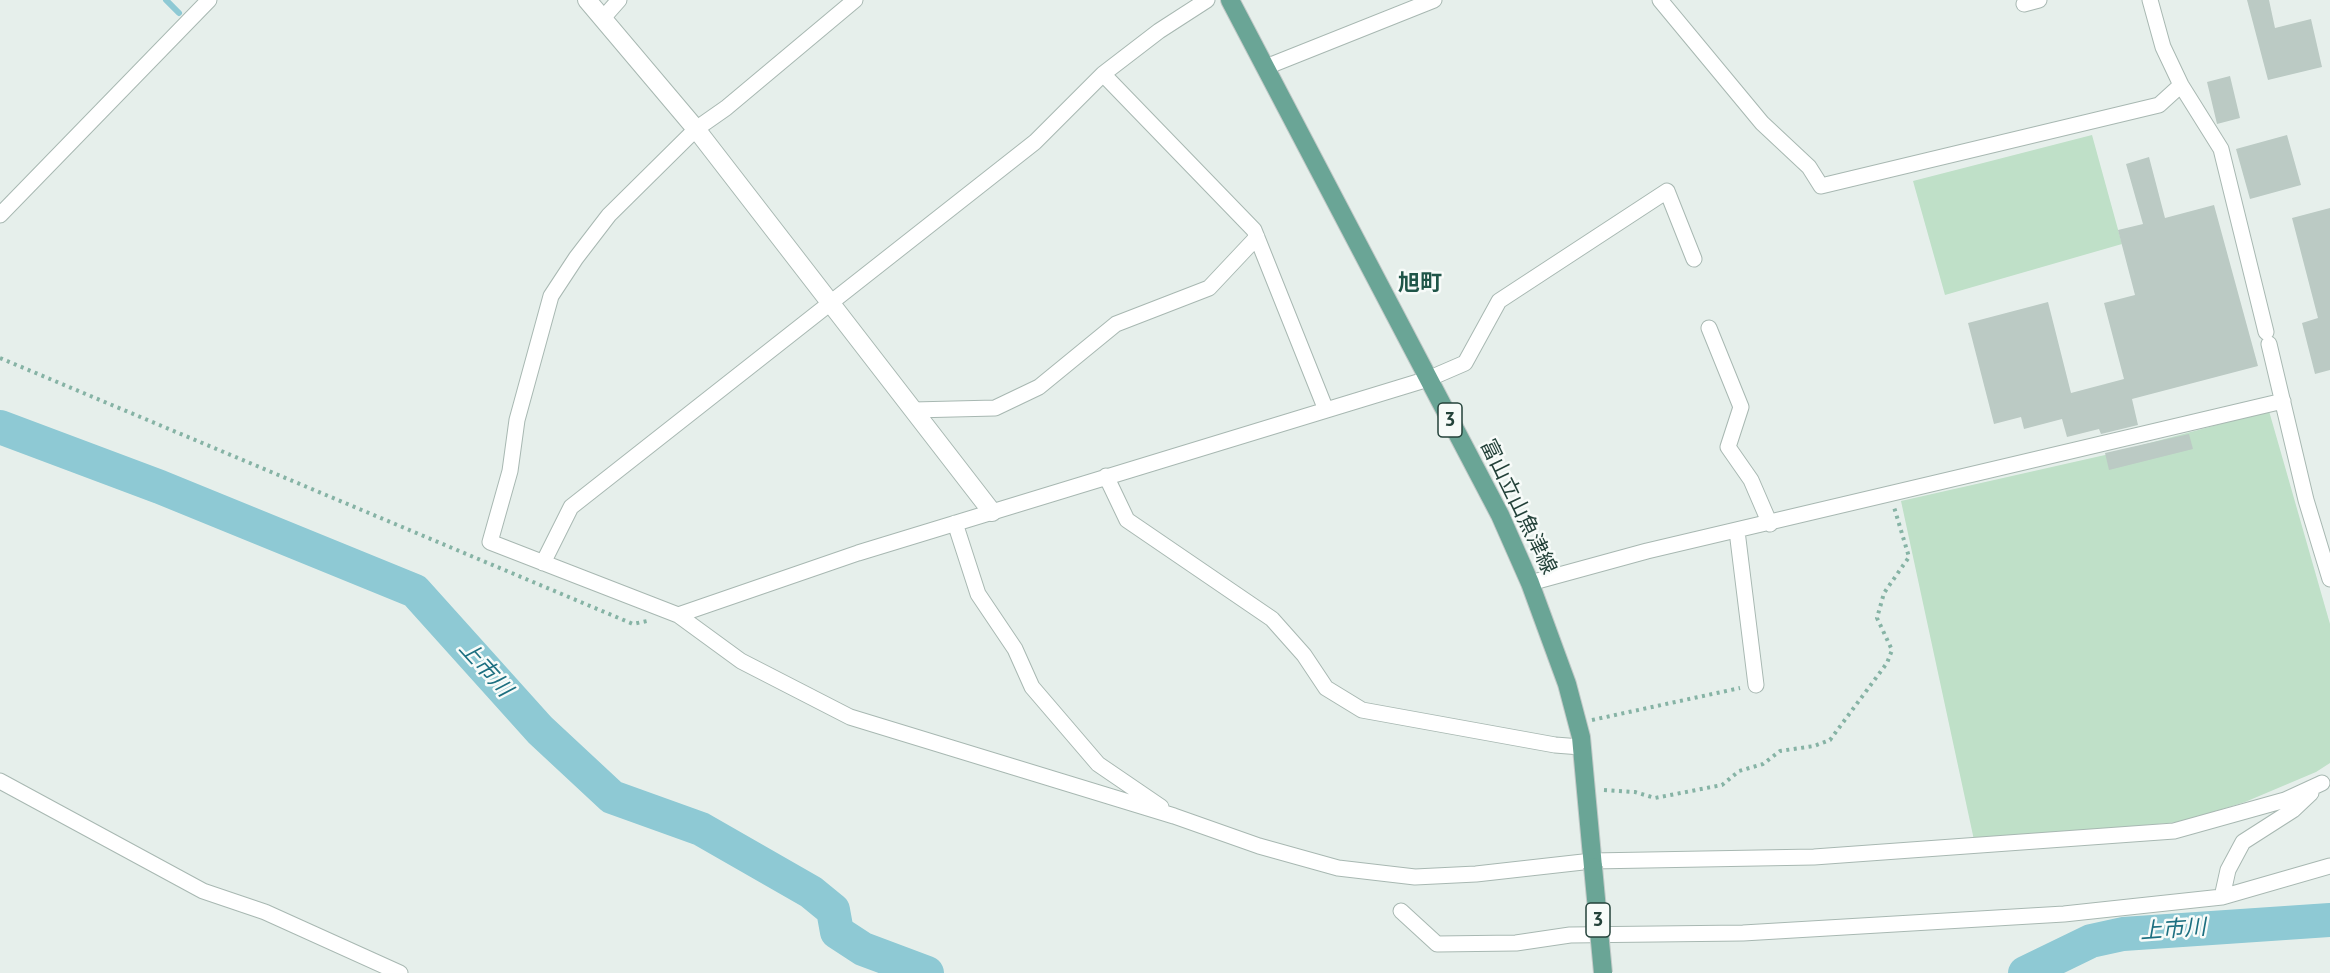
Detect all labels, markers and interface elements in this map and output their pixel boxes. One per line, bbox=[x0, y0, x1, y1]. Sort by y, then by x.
district label: 旭町 bbox=[1398, 271, 1442, 297]
road number: 3 bbox=[1438, 403, 1462, 437]
street label: 富山立山魚津線 bbox=[1474, 435, 1562, 579]
water label: 上市川 bbox=[453, 636, 517, 702]
road number: 3 bbox=[1586, 903, 1610, 937]
water label: 上市川 bbox=[2139, 915, 2207, 945]

